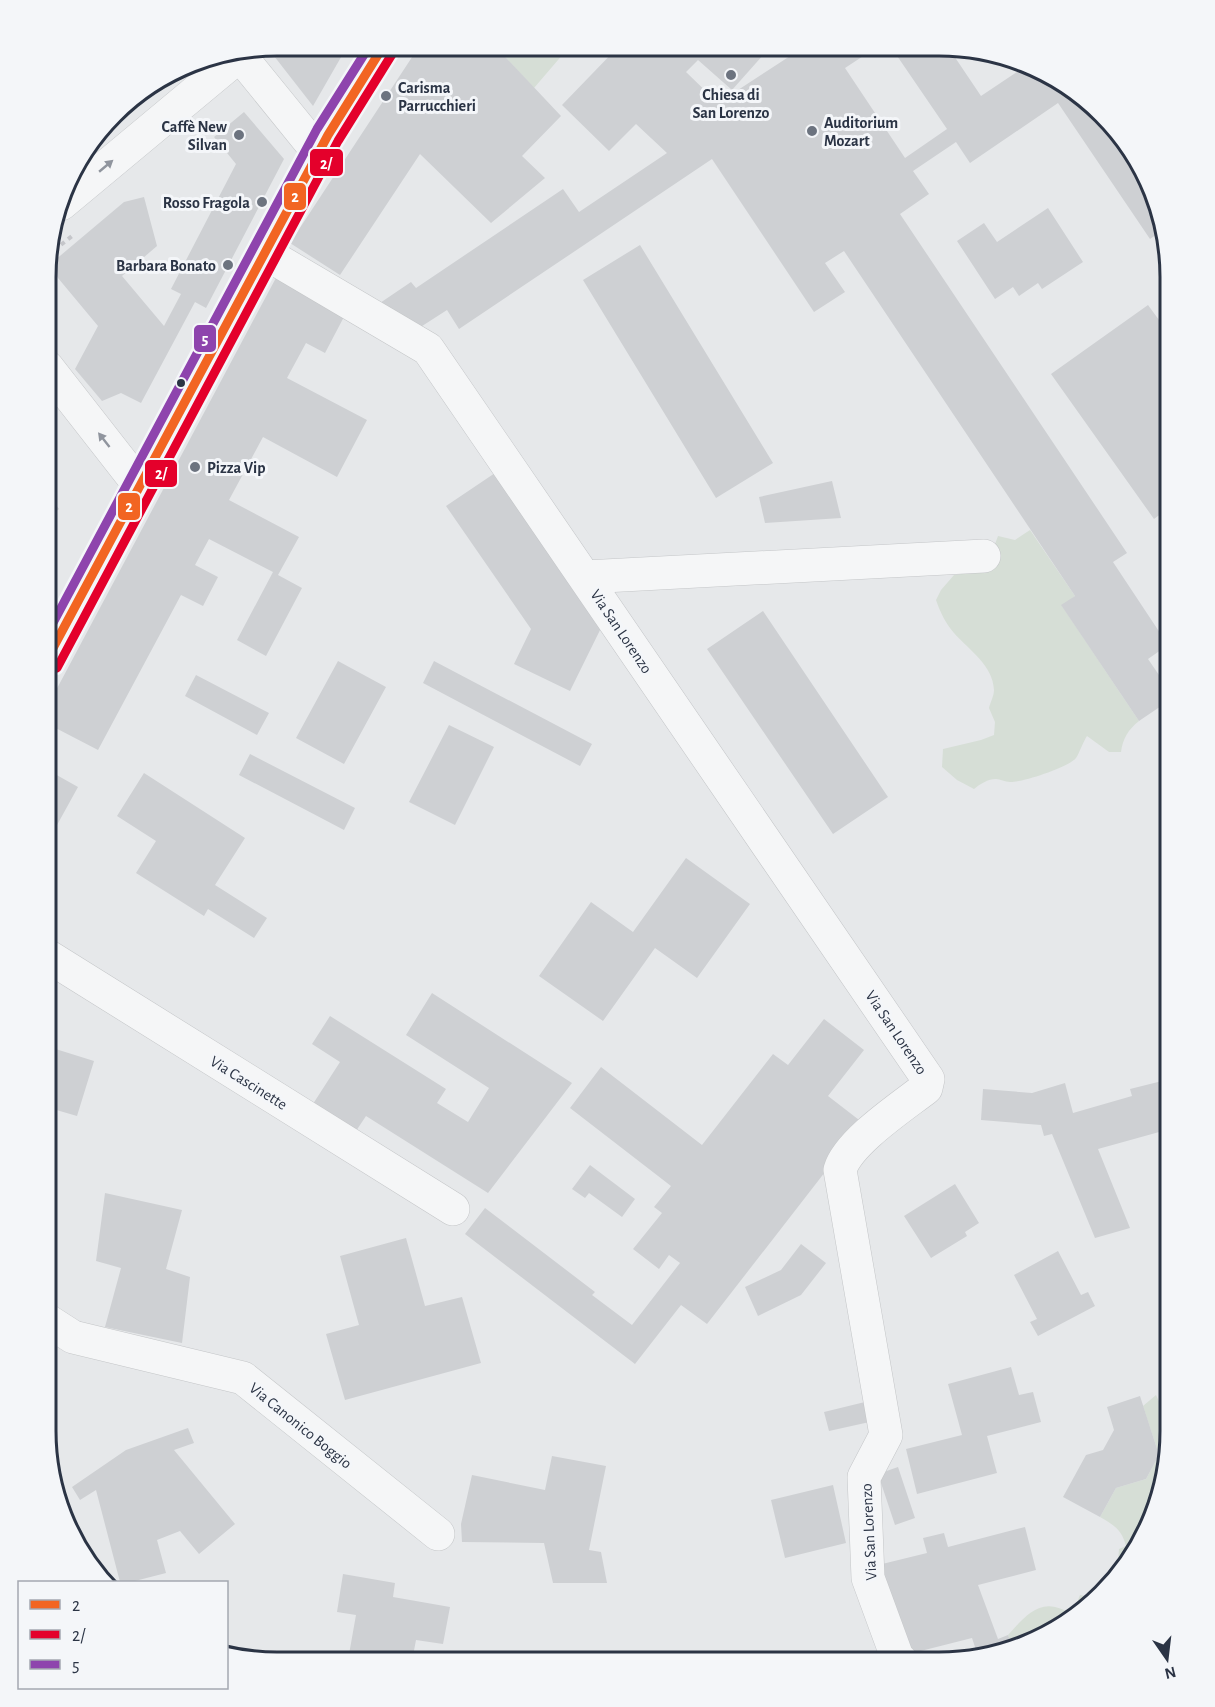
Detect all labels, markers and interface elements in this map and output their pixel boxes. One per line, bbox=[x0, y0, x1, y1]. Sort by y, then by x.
marker: Chiesa di San Lorenzo bbox=[724, 68, 738, 82]
place label: Carisma Parrucchieri bbox=[398, 80, 476, 114]
place label: Chiesa di San Lorenzo bbox=[693, 87, 770, 121]
marker: Carisma Parrucchieri bbox=[379, 89, 393, 103]
place label: Auditorium Mozart bbox=[824, 115, 898, 149]
place label: Caffè New Silvan bbox=[161, 119, 228, 153]
marker: Auditorium Mozart bbox=[805, 124, 819, 138]
marker: Caffè New Silvan bbox=[232, 128, 246, 142]
line badge: 2/ bbox=[309, 148, 344, 177]
text: 2/ bbox=[320, 156, 332, 172]
one-way arrow bbox=[98, 160, 114, 173]
line badge: 2 bbox=[283, 182, 307, 211]
text: 2 bbox=[291, 189, 299, 205]
place label: Rosso Fragola bbox=[163, 195, 250, 211]
marker: Rosso Fragola bbox=[255, 195, 269, 209]
place label: Barbara Bonato bbox=[116, 258, 216, 274]
marker: Barbara Bonato bbox=[221, 258, 235, 272]
line badge: 5 bbox=[193, 324, 217, 353]
text: 5 bbox=[202, 331, 209, 347]
unlabelled marker bbox=[175, 377, 187, 389]
one-way arrow bbox=[98, 432, 111, 448]
line badge: 2/ bbox=[144, 459, 178, 488]
marker: Pizza Vip bbox=[188, 460, 202, 474]
place label: Pizza Vip bbox=[207, 460, 266, 476]
text: 2/ bbox=[155, 466, 167, 482]
line badge: 2 bbox=[117, 492, 141, 521]
text: 2 bbox=[125, 499, 133, 515]
street label: Via San Lorenzo bbox=[587, 587, 655, 677]
street label: Via San Lorenzo bbox=[862, 988, 930, 1078]
street label: Via Cascinette bbox=[207, 1053, 290, 1113]
street label: Via Canonico Boggio bbox=[246, 1380, 355, 1472]
street label: Via San Lorenzo bbox=[858, 1483, 880, 1581]
legend bbox=[18, 1581, 228, 1689]
text: 2 bbox=[72, 1597, 80, 1615]
text: 2/ bbox=[72, 1627, 86, 1645]
north arrow bbox=[1137, 1629, 1197, 1689]
text: 5 bbox=[72, 1657, 80, 1675]
text: N bbox=[1163, 1663, 1178, 1682]

